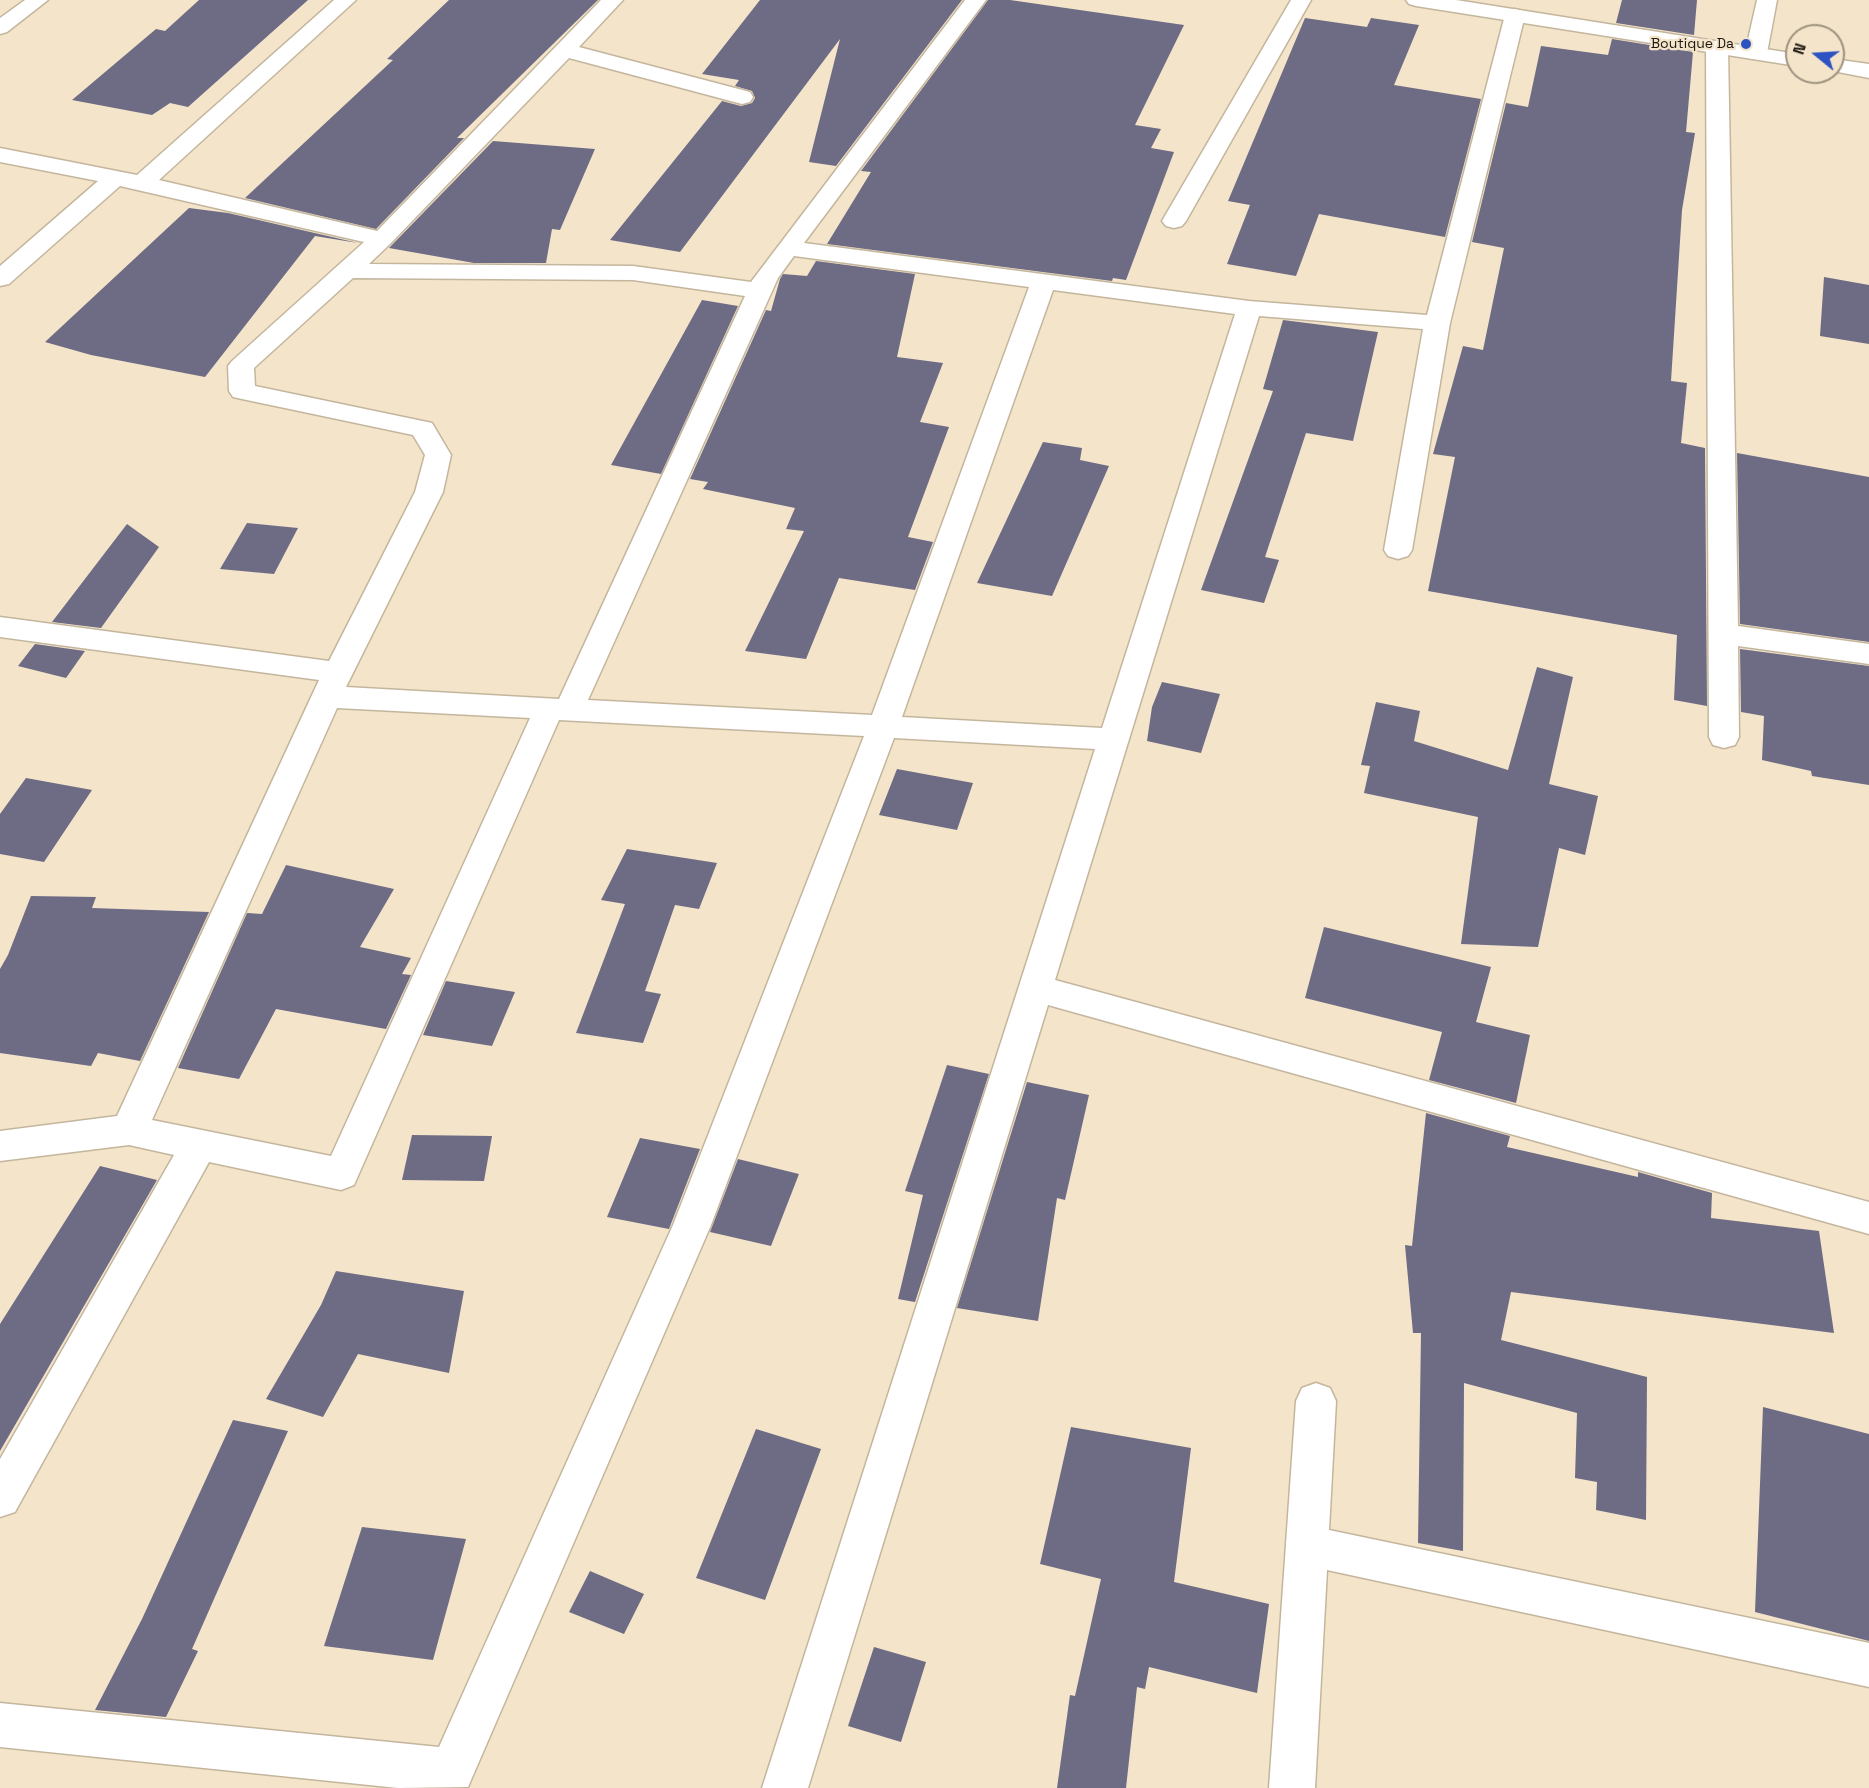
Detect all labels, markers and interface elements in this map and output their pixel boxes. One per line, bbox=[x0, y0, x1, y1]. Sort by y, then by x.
north arrow bbox=[1785, 24, 1845, 84]
place label: Boutique Da bbox=[1651, 36, 1734, 52]
marker: Boutique Da bbox=[1739, 37, 1753, 51]
text: N bbox=[1788, 41, 1811, 57]

